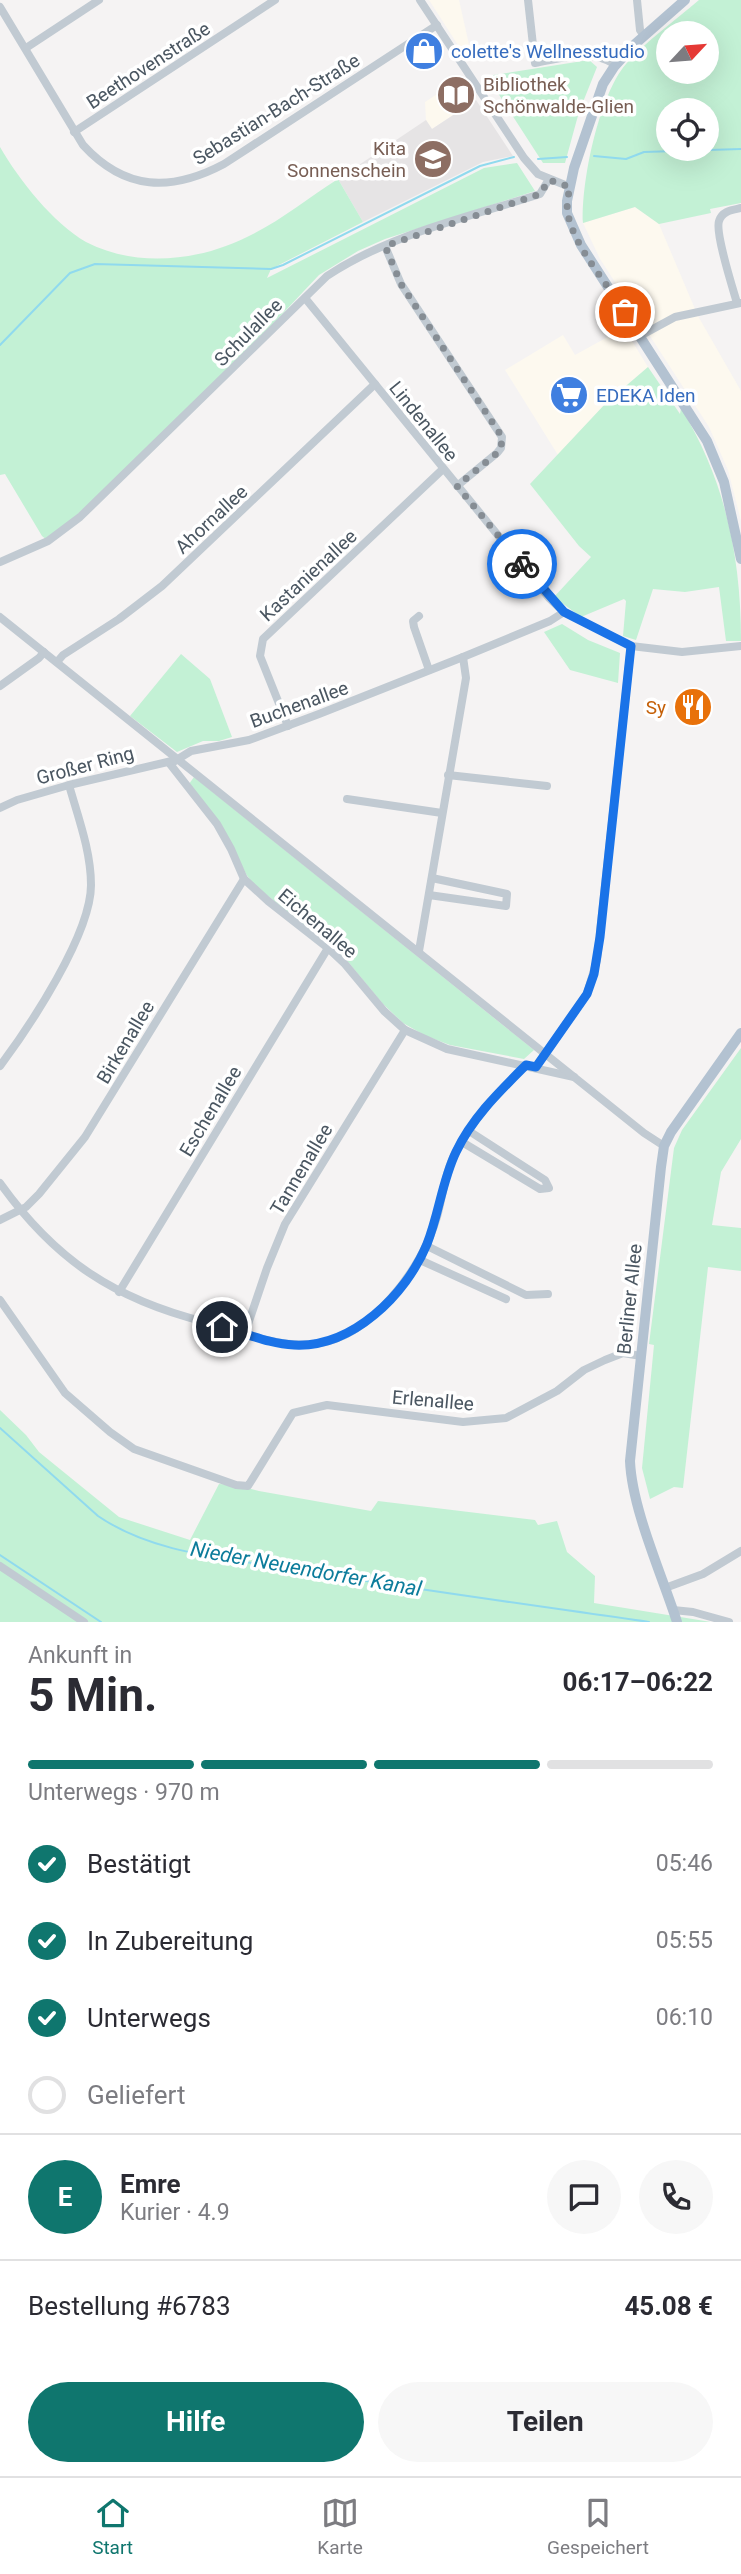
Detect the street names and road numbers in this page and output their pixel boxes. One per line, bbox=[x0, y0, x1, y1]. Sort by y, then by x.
street label: Beethovenstraße bbox=[82, 17, 214, 114]
street label: Sebastian-Bach-Straße bbox=[189, 49, 364, 170]
street label: Schulallee bbox=[210, 294, 287, 371]
street label: Lindenallee bbox=[384, 377, 463, 466]
street label: Ahornallee bbox=[170, 480, 252, 559]
street label: Kastanienallee bbox=[255, 525, 362, 626]
street label: Buchenallee bbox=[247, 676, 352, 733]
street label: Großer Ring bbox=[34, 741, 136, 790]
street label: Eichenallee bbox=[273, 884, 362, 963]
street label: Birkenallee bbox=[92, 997, 159, 1088]
street label: Eschenallee bbox=[174, 1062, 246, 1161]
street label: Tannenallee bbox=[265, 1120, 338, 1219]
street label: Berliner Allee bbox=[612, 1243, 647, 1356]
street label: Erlenallee bbox=[391, 1385, 475, 1416]

